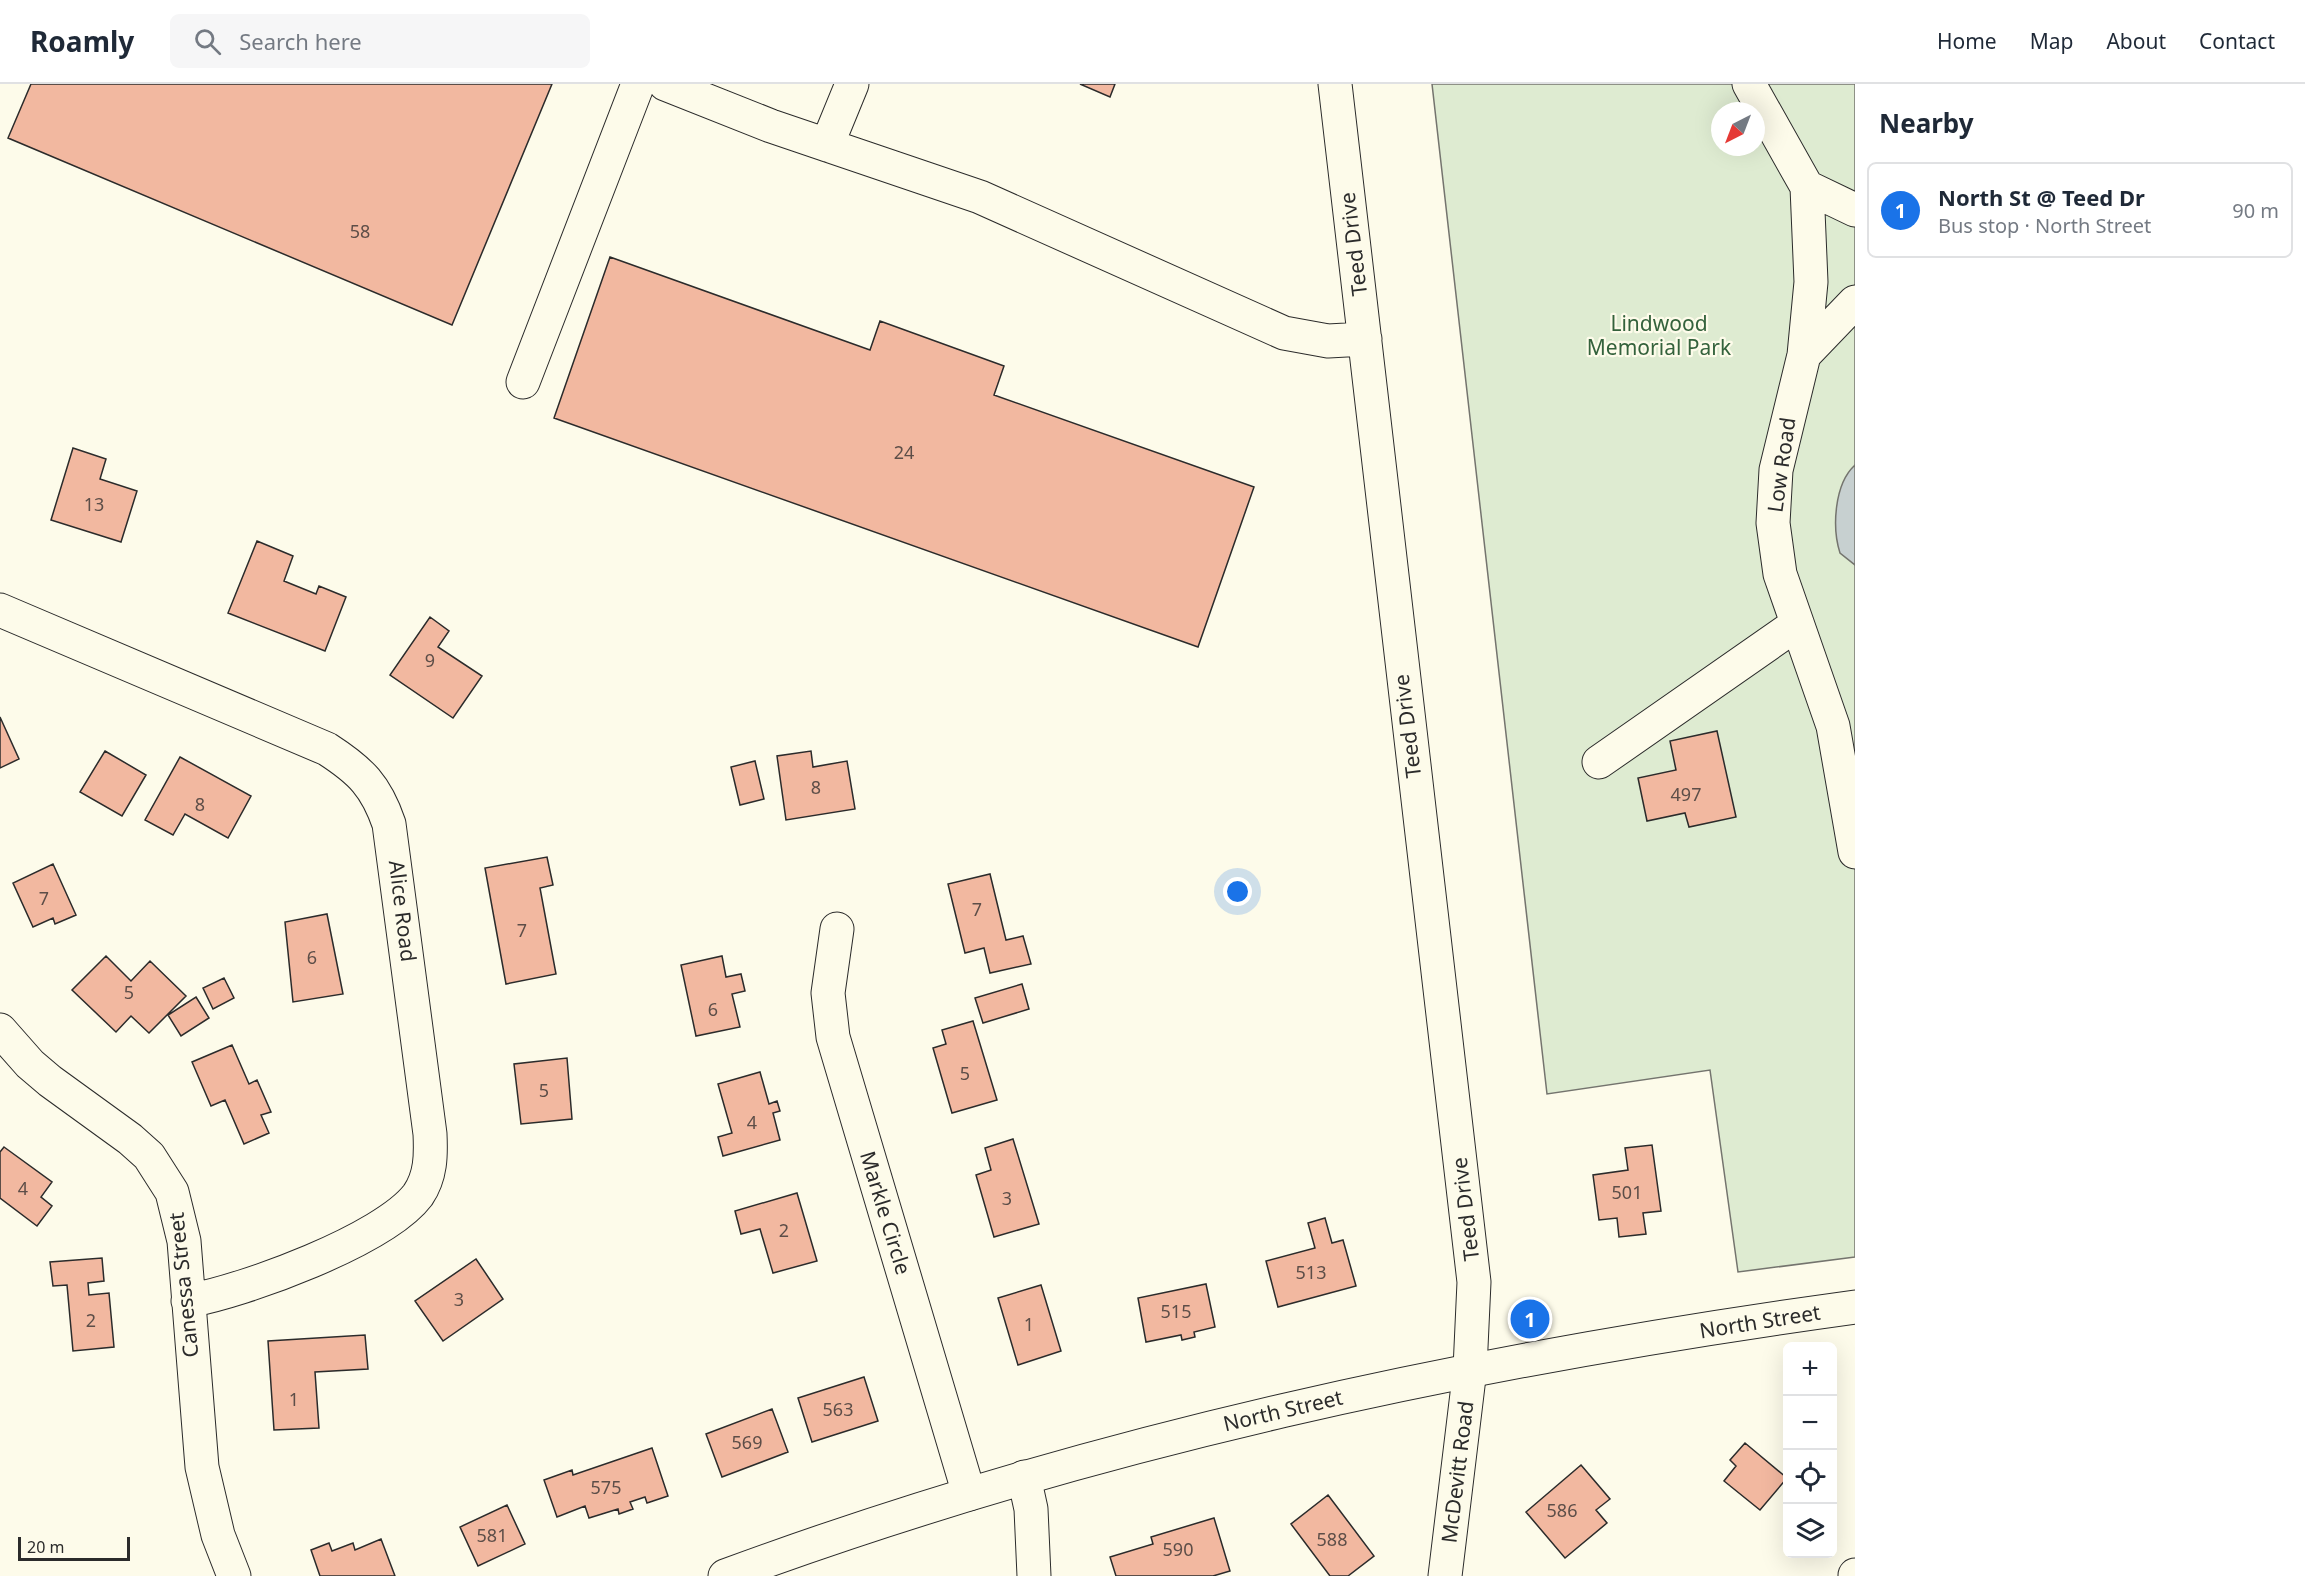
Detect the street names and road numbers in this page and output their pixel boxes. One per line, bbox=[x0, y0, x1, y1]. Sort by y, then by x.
street label: Teed Drive bbox=[1333, 191, 1373, 298]
street label: Low Road bbox=[1760, 416, 1802, 514]
street label: Teed Drive bbox=[1387, 673, 1427, 780]
street label: Alice Road bbox=[383, 858, 423, 963]
street label: Markle Circle bbox=[854, 1148, 918, 1278]
street label: Teed Drive bbox=[1445, 1156, 1485, 1263]
street label: Canessa Street bbox=[161, 1211, 205, 1359]
street label: North Street bbox=[1697, 1298, 1823, 1344]
street label: North Street bbox=[1220, 1383, 1346, 1437]
street label: McDevitt Road bbox=[1434, 1399, 1480, 1545]

